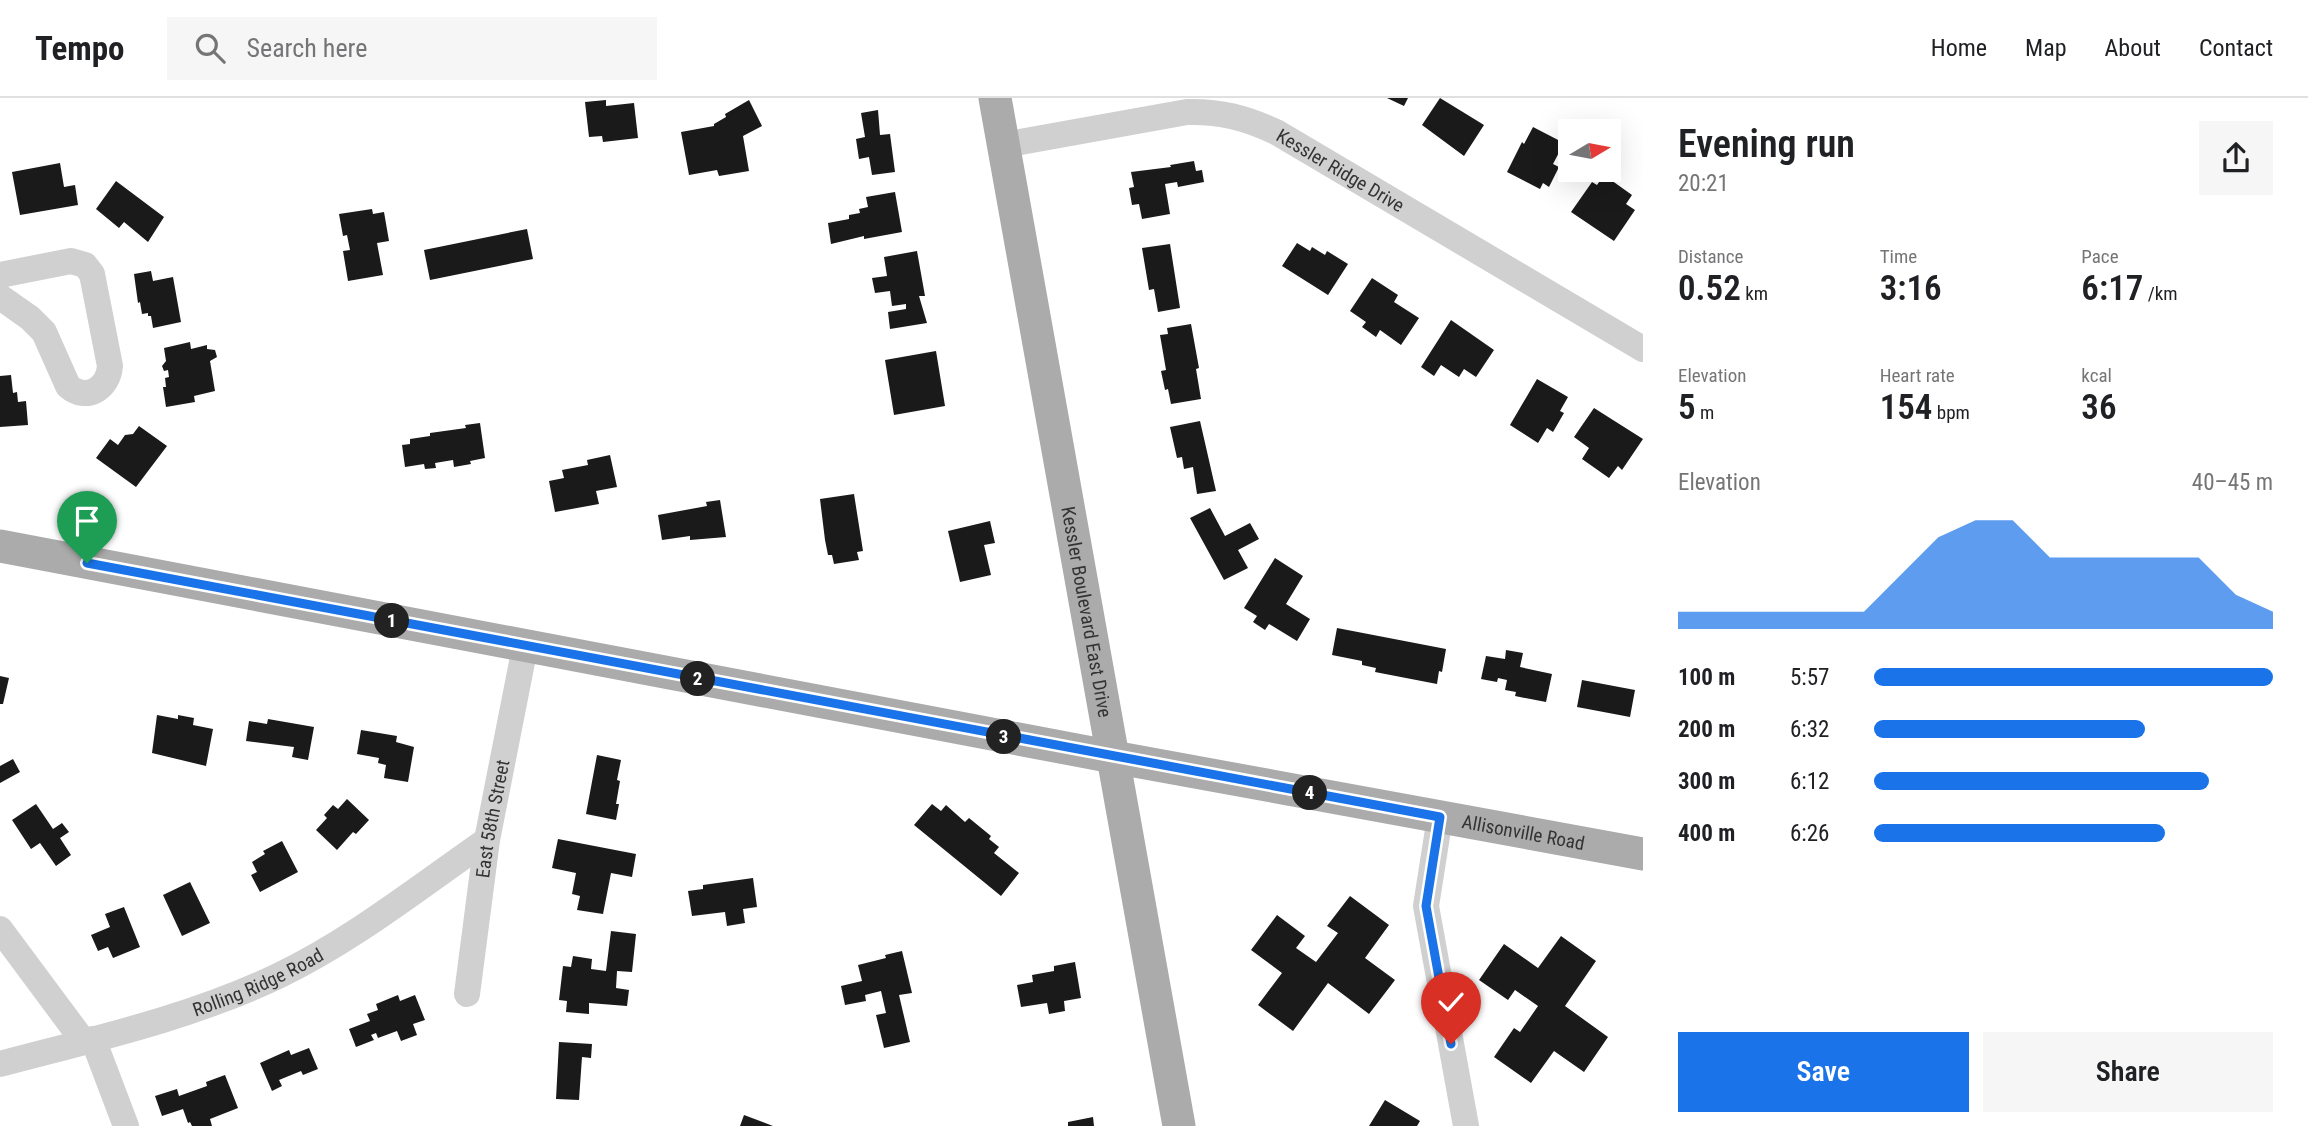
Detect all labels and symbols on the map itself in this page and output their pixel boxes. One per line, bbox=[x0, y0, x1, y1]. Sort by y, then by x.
north arrow bbox=[1558, 119, 1620, 182]
street label: Kessler Ridge Drive bbox=[1272, 124, 1408, 217]
pin bbox=[57, 491, 117, 563]
street label: Kessler Boulevard East Drive bbox=[1056, 505, 1117, 719]
pin: 1 bbox=[374, 603, 410, 638]
pin: 2 bbox=[680, 662, 716, 696]
pin: 3 bbox=[986, 720, 1021, 754]
street label: East 58th Street bbox=[471, 758, 515, 879]
pin: 4 bbox=[1292, 776, 1328, 810]
street label: Allisonville Road bbox=[1460, 810, 1586, 855]
street label: Rolling Ridge Road bbox=[190, 943, 327, 1021]
pin bbox=[1421, 972, 1481, 1044]

